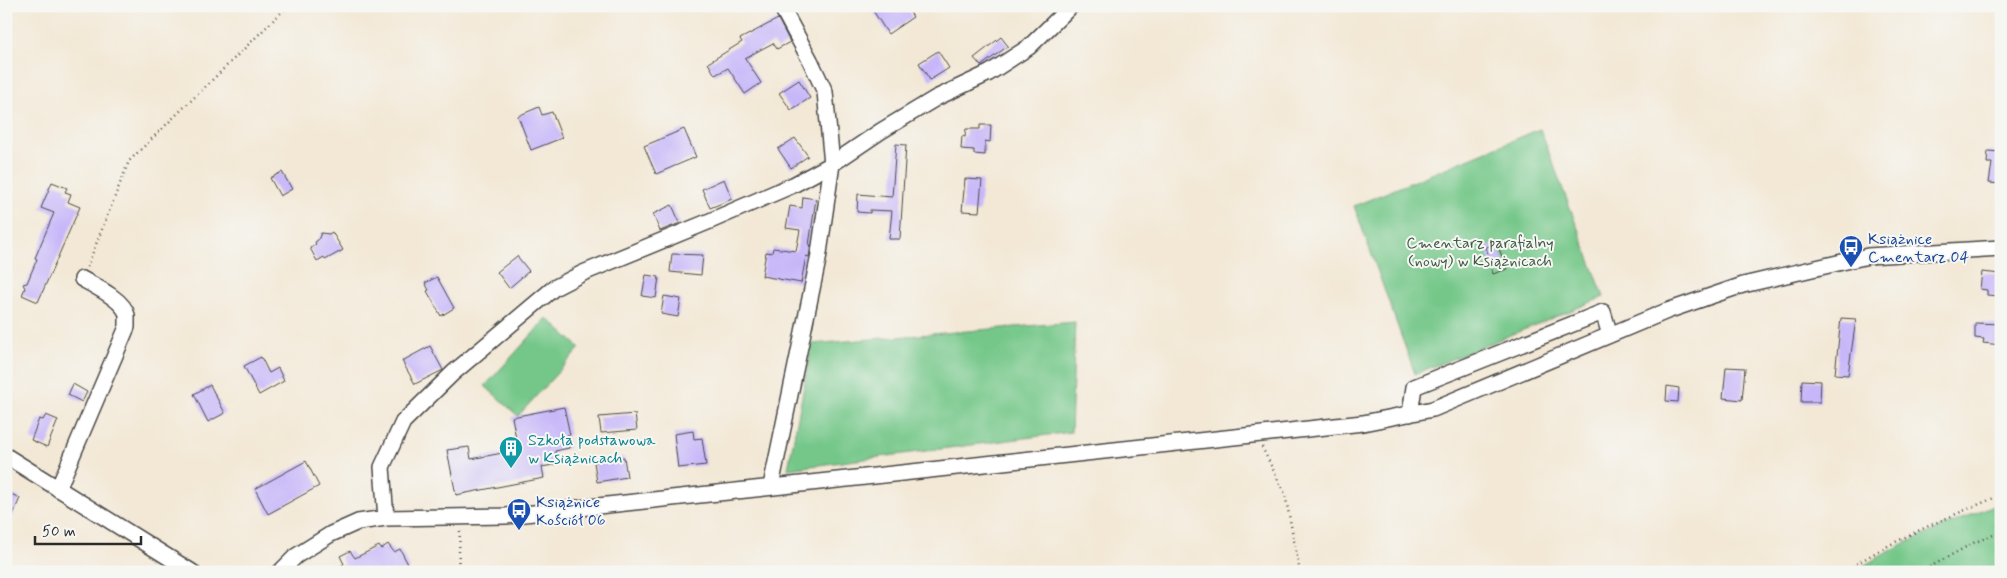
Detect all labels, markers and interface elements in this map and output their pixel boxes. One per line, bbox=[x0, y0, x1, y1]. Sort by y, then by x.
place label: Książnice Cmentarz 04 bbox=[1868, 229, 1970, 268]
park label: Cmentarz parafialny (nowy) w Książnicach bbox=[1406, 233, 1554, 272]
bus stop icon: Książnice Cmentarz 04 bbox=[1838, 234, 1864, 268]
place label: Szkoła podstawowa w Książnicach bbox=[528, 430, 656, 469]
building icon: Szkoła podstawowa w Książnicach bbox=[498, 435, 524, 469]
place label: Książnice Kościół 06 bbox=[536, 492, 606, 531]
bus stop icon: Książnice Kościół 06 bbox=[506, 497, 532, 531]
scale bar bbox=[35, 513, 141, 545]
text: 50 m bbox=[42, 522, 76, 542]

